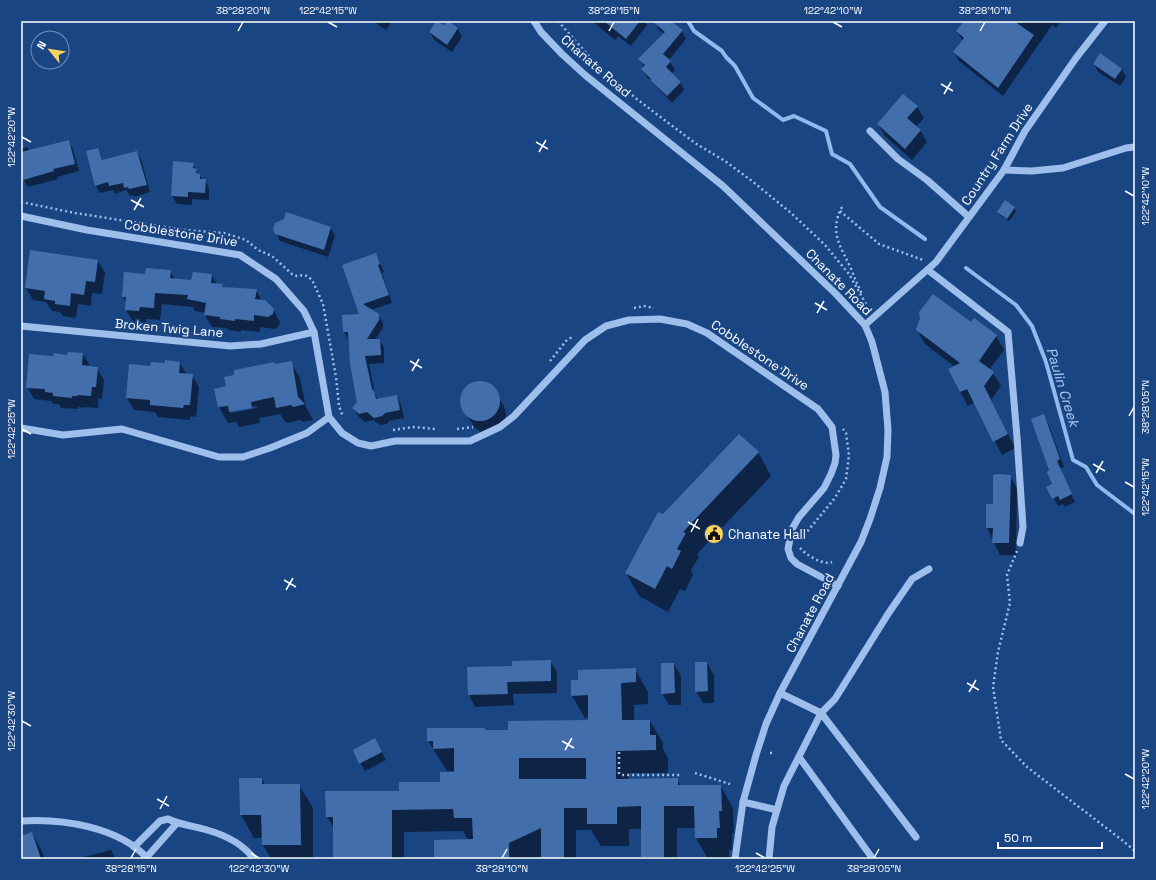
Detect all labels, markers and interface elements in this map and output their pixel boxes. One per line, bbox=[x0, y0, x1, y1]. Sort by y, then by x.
text: 38°28'20"N bbox=[216, 4, 270, 17]
text: 122°42'15"W bbox=[299, 4, 357, 17]
text: 38°28'15"N bbox=[588, 4, 640, 17]
text: 122°42'10"W bbox=[804, 4, 862, 17]
text: 38°28'10"N bbox=[959, 4, 1011, 17]
north arrow bbox=[30, 30, 70, 70]
street label: Chanate Road bbox=[557, 31, 635, 101]
text: N bbox=[33, 38, 49, 52]
street label: Country Farm Drive bbox=[957, 99, 1037, 209]
text: 122°42'20"W bbox=[5, 107, 18, 167]
text: 122°42'10"W bbox=[1139, 167, 1152, 225]
street label: Cobblestone Drive bbox=[123, 216, 239, 250]
street label: Chanate Road bbox=[802, 245, 876, 319]
street label: Broken Twig Lane bbox=[114, 315, 224, 341]
street label: Cobblestone Drive bbox=[708, 316, 812, 394]
water label: Paulin Creek bbox=[1042, 345, 1084, 430]
text: 38°28'05"N bbox=[1139, 380, 1152, 434]
text: 122°42'25"W bbox=[5, 399, 18, 459]
text: 122°42'15"W bbox=[1139, 458, 1152, 516]
public building icon: Chanate Hall bbox=[703, 523, 725, 545]
place label: Chanate Hall bbox=[728, 526, 806, 543]
street label: Chanate Road bbox=[782, 570, 838, 656]
text: 122°42'30"W bbox=[5, 691, 18, 751]
text: 122°42'20"W bbox=[1139, 749, 1152, 809]
scale bar bbox=[998, 824, 1102, 850]
text: 50 m bbox=[1004, 830, 1032, 846]
text: 38°28'15"N bbox=[105, 862, 157, 875]
text: 122°42'30"W bbox=[229, 862, 289, 875]
text: 38°28'10"N bbox=[476, 862, 528, 875]
text: 122°42'25"W bbox=[735, 862, 795, 875]
text: 38°28'05"N bbox=[847, 862, 901, 875]

